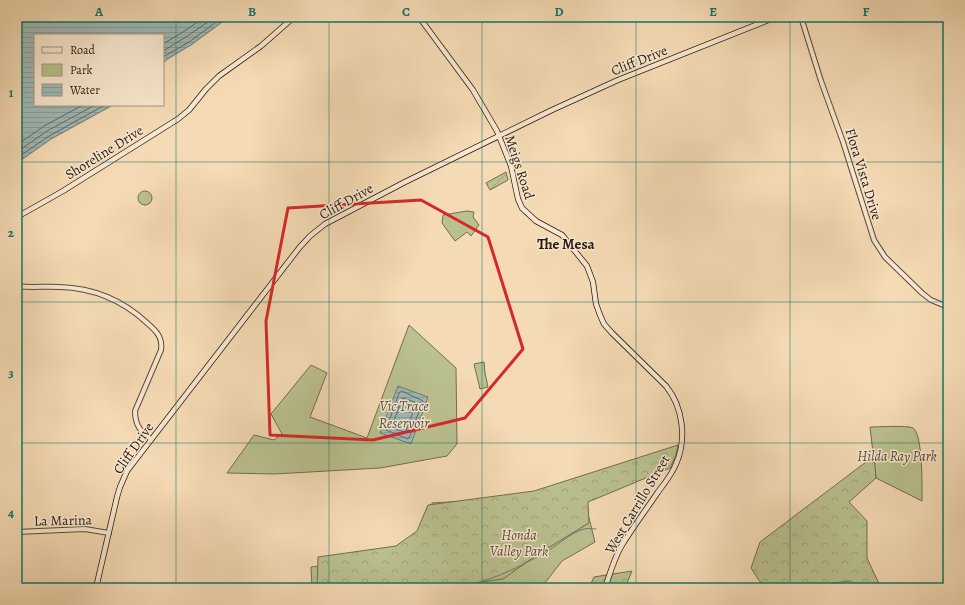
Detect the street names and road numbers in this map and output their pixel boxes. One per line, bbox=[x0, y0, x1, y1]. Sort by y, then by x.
street label: Cliff Drive bbox=[608, 41, 670, 80]
street label: Shoreline Drive bbox=[62, 121, 147, 184]
street label: Flora Vista Drive bbox=[841, 126, 886, 222]
street label: Meigs Road bbox=[500, 133, 539, 202]
street label: Cliff Drive bbox=[316, 179, 377, 224]
street label: Cliff Drive bbox=[109, 419, 158, 478]
street label: West Carrillo Street bbox=[600, 451, 675, 558]
street label: La Marina bbox=[34, 510, 93, 531]

